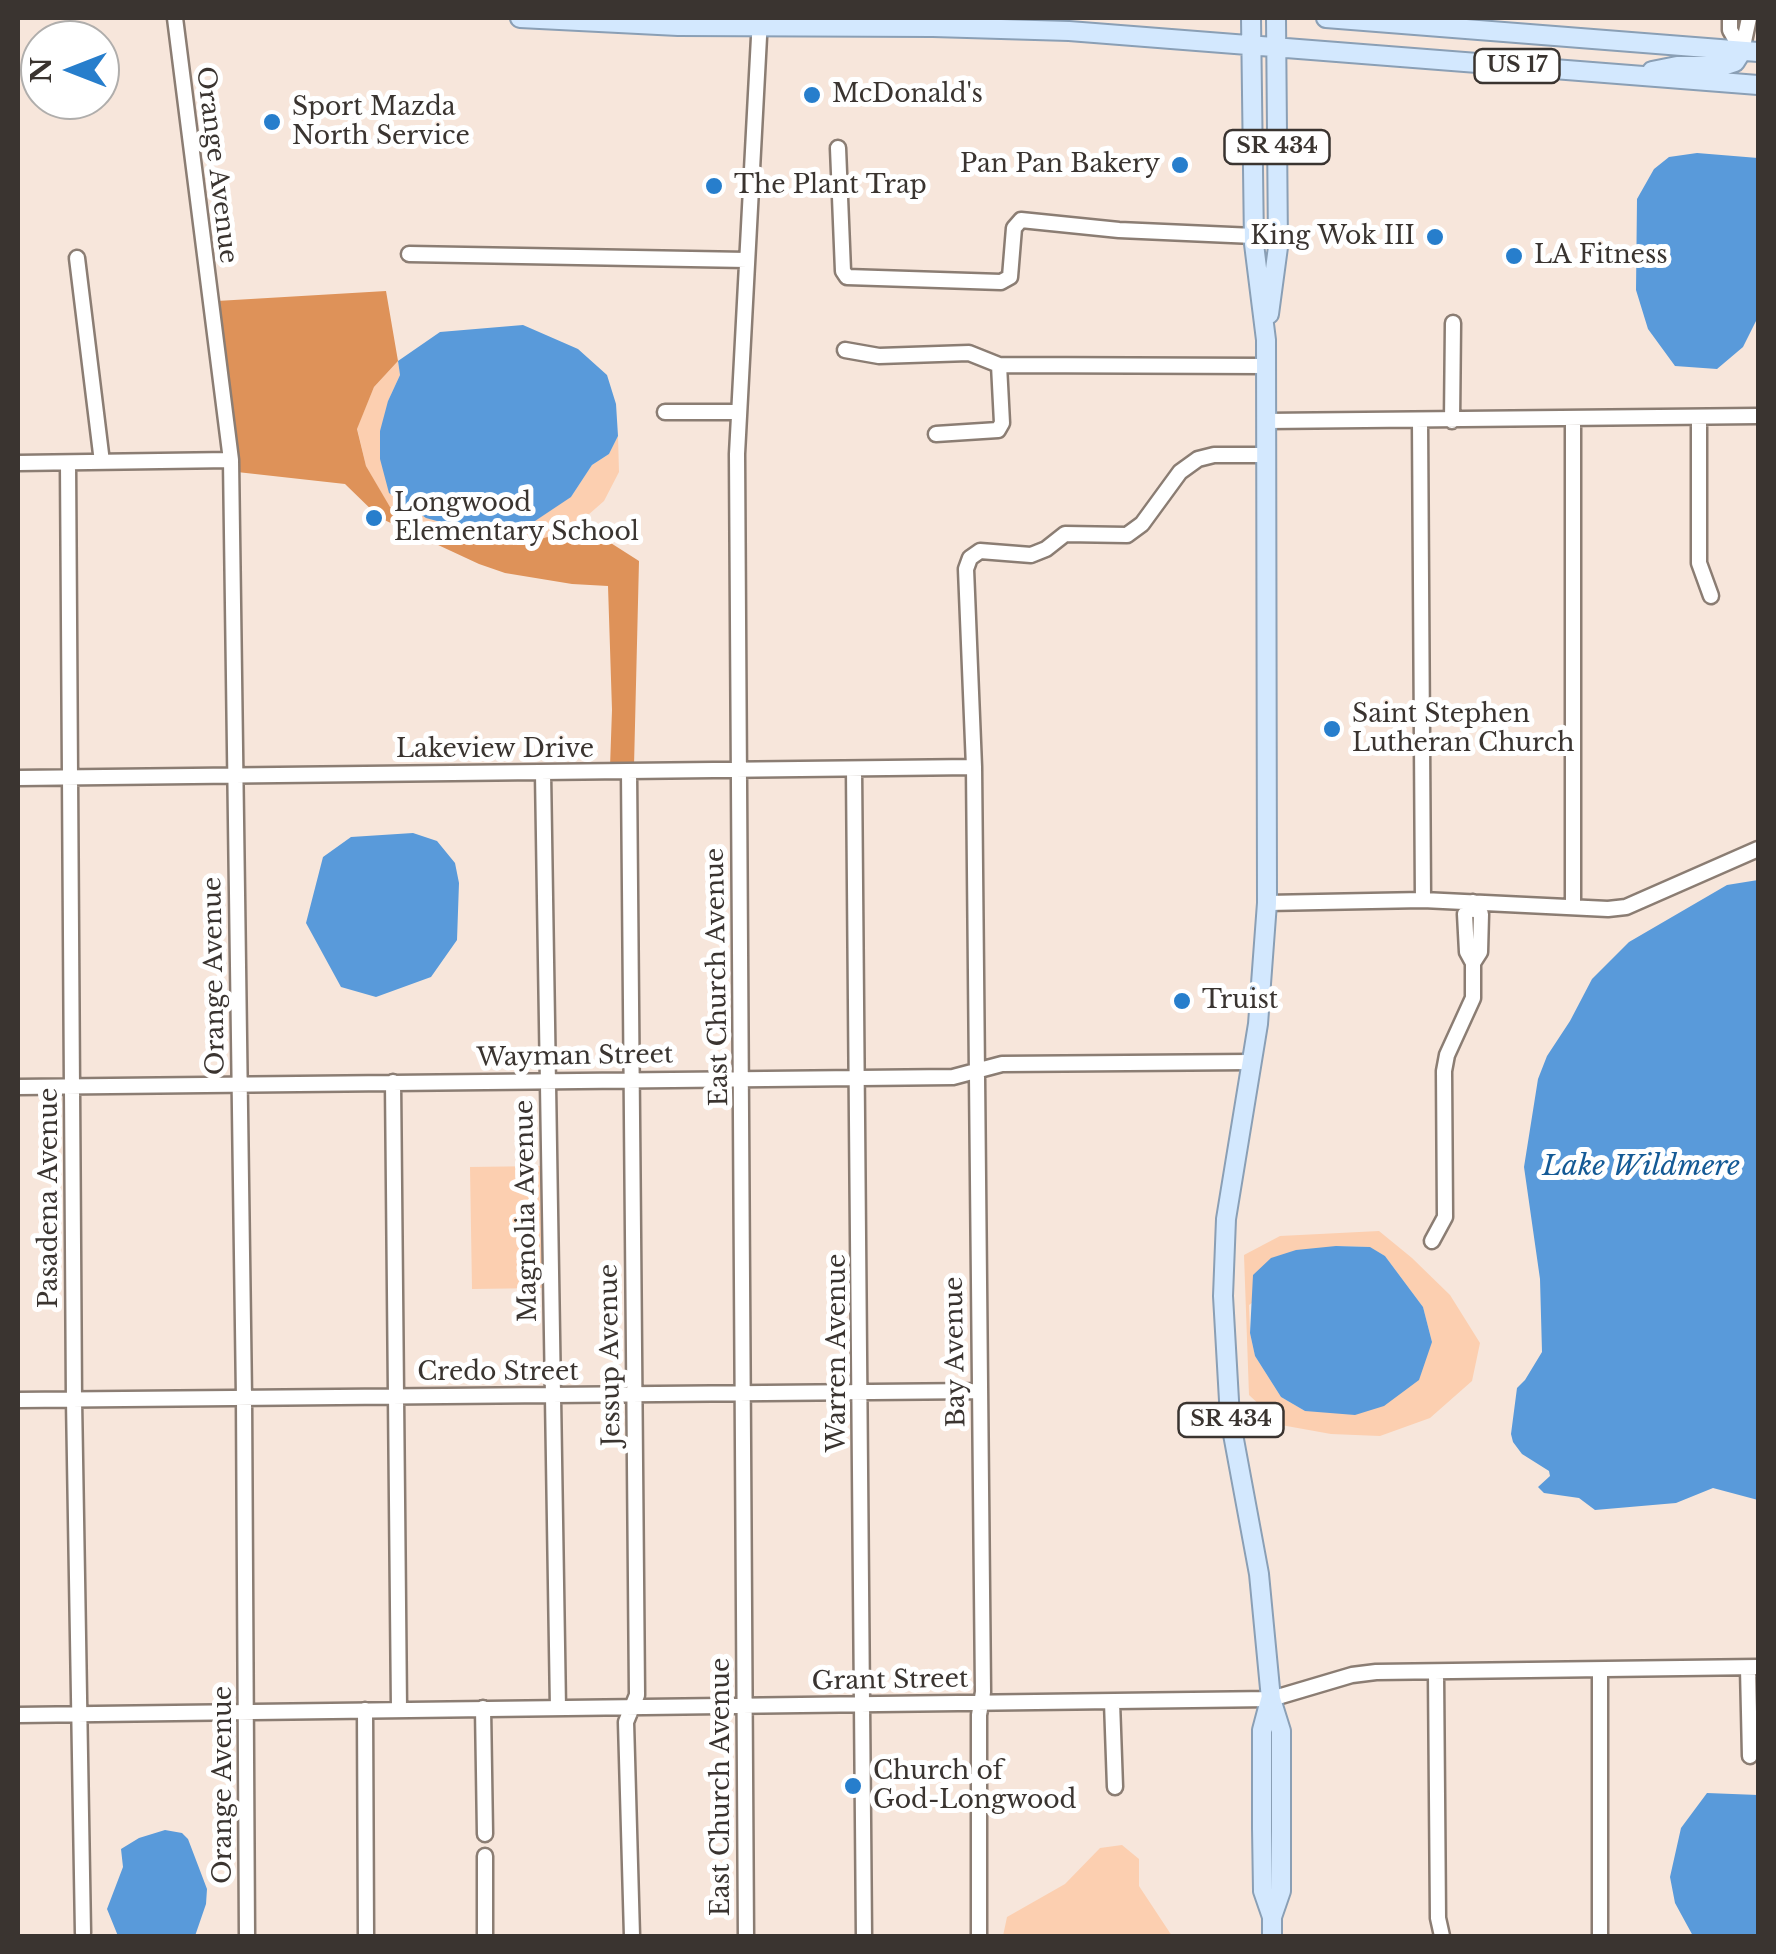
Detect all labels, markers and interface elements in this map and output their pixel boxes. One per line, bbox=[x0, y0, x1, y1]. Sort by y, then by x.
north arrow bbox=[20, 20, 120, 120]
road number: US 17 bbox=[1474, 49, 1560, 83]
text: N bbox=[24, 57, 59, 83]
street label: Orange Avenue bbox=[189, 65, 243, 265]
place label: McDonald's bbox=[832, 80, 983, 110]
marker: McDonald's bbox=[801, 84, 823, 106]
place label: Sport Mazda North Service bbox=[292, 93, 470, 152]
marker: Sport Mazda North Service bbox=[261, 111, 283, 133]
road number: SR 434 bbox=[1224, 130, 1330, 164]
place label: Pan Pan Bakery bbox=[960, 150, 1160, 180]
marker: Pan Pan Bakery bbox=[1169, 154, 1191, 176]
place label: The Plant Trap bbox=[734, 171, 927, 201]
marker: The Plant Trap bbox=[703, 175, 725, 197]
place label: King Wok III bbox=[1250, 222, 1415, 252]
marker: King Wok III bbox=[1424, 226, 1446, 248]
place label: LA Fitness bbox=[1534, 241, 1668, 271]
marker: LA Fitness bbox=[1503, 245, 1525, 267]
place label: Longwood Elementary School bbox=[394, 489, 639, 548]
marker: Longwood Elementary School bbox=[363, 507, 385, 529]
place label: Saint Stephen Lutheran Church bbox=[1352, 700, 1574, 759]
marker: Saint Stephen Lutheran Church bbox=[1321, 718, 1343, 740]
street label: Lakeview Drive bbox=[396, 735, 594, 765]
street label: East Church Avenue bbox=[701, 847, 735, 1107]
street label: Orange Avenue bbox=[198, 877, 232, 1075]
place label: Truist bbox=[1202, 986, 1278, 1016]
marker: Truist bbox=[1171, 990, 1193, 1012]
street label: Wayman Street bbox=[476, 1040, 674, 1074]
street label: Pasadena Avenue bbox=[35, 1088, 65, 1308]
street label: Magnolia Avenue bbox=[510, 1099, 544, 1323]
water label: Lake Wildmere bbox=[1542, 1150, 1740, 1184]
street label: Warren Avenue bbox=[823, 1254, 853, 1452]
street label: Jessup Avenue bbox=[594, 1264, 628, 1446]
street label: Bay Avenue bbox=[940, 1276, 972, 1428]
street label: Credo Street bbox=[417, 1358, 579, 1388]
road number: SR 434 bbox=[1178, 1403, 1284, 1437]
street label: East Church Avenue bbox=[707, 1658, 737, 1916]
street label: Grant Street bbox=[811, 1665, 969, 1697]
street label: Orange Avenue bbox=[209, 1686, 239, 1884]
place label: Church of God-Longwood bbox=[873, 1757, 1076, 1816]
marker: Church of God-Longwood bbox=[842, 1775, 864, 1797]

